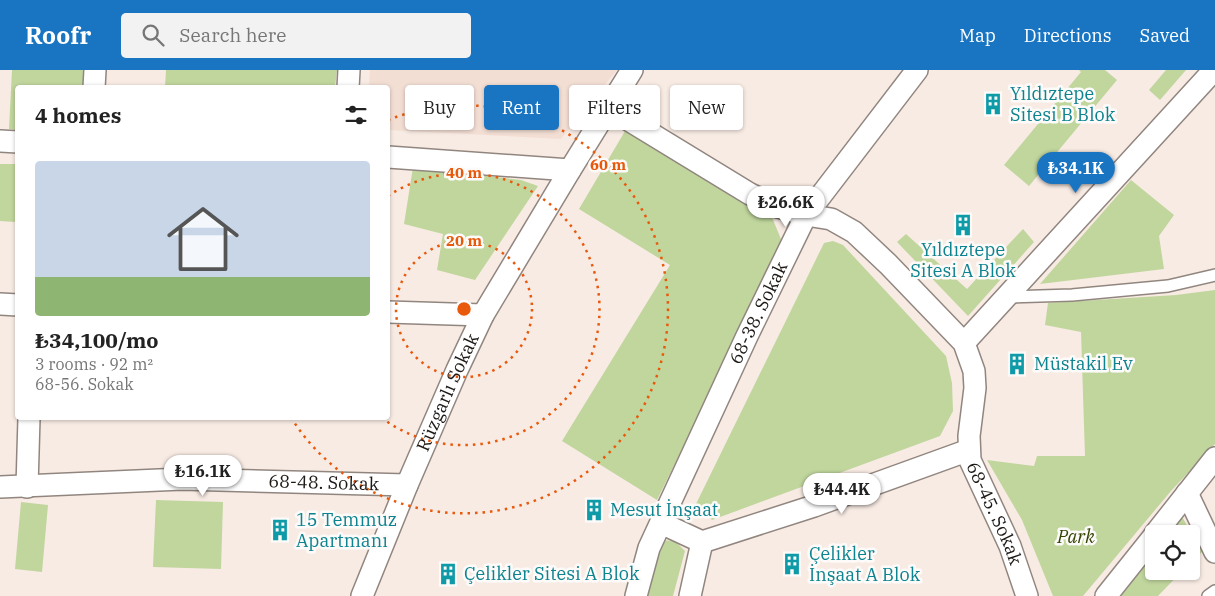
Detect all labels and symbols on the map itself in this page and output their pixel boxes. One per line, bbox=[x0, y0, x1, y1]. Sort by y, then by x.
place label: Yıldıztepe Sitesi B Blok bbox=[1010, 82, 1116, 126]
building icon: Yıldıztepe Sitesi B Blok bbox=[980, 91, 1006, 117]
pin: ₺34.1K bbox=[1035, 152, 1117, 194]
text: 60 m bbox=[590, 155, 626, 174]
text: 40 m bbox=[446, 163, 482, 182]
pin: ₺26.6K bbox=[745, 186, 827, 228]
building icon: Yıldıztepe Sitesi A Blok bbox=[950, 212, 976, 238]
text: 20 m bbox=[446, 231, 482, 250]
place label: Yıldıztepe Sitesi A Blok bbox=[910, 238, 1016, 282]
street label: 68-38. Sokak bbox=[724, 257, 793, 368]
centre of rings bbox=[455, 300, 473, 318]
street label: Rüzgarlı Sokak bbox=[411, 329, 484, 455]
building icon: Müstakil Ev bbox=[1004, 351, 1030, 377]
place label: Müstakil Ev bbox=[1034, 352, 1133, 375]
pin: ₺16.1K bbox=[162, 454, 244, 497]
street label: 68-45. Sokak bbox=[961, 458, 1028, 568]
street label: 68-48. Sokak bbox=[268, 469, 380, 495]
pin: ₺44.4K bbox=[801, 472, 883, 515]
building icon: Mesut İnşaat bbox=[581, 497, 607, 523]
place label: Mesut İnşaat bbox=[610, 498, 718, 521]
place label: 15 Temmuz Apartmanı bbox=[296, 508, 397, 552]
building icon: 15 Temmuz Apartmanı bbox=[267, 517, 293, 543]
park label: Park bbox=[1056, 525, 1095, 548]
place label: Çelikler İnşaat A Blok bbox=[809, 542, 921, 586]
building icon: Çelikler İnşaat A Blok bbox=[779, 551, 805, 577]
building icon: Çelikler Sitesi A Blok bbox=[435, 561, 461, 587]
place label: Çelikler Sitesi A Blok bbox=[464, 562, 640, 585]

